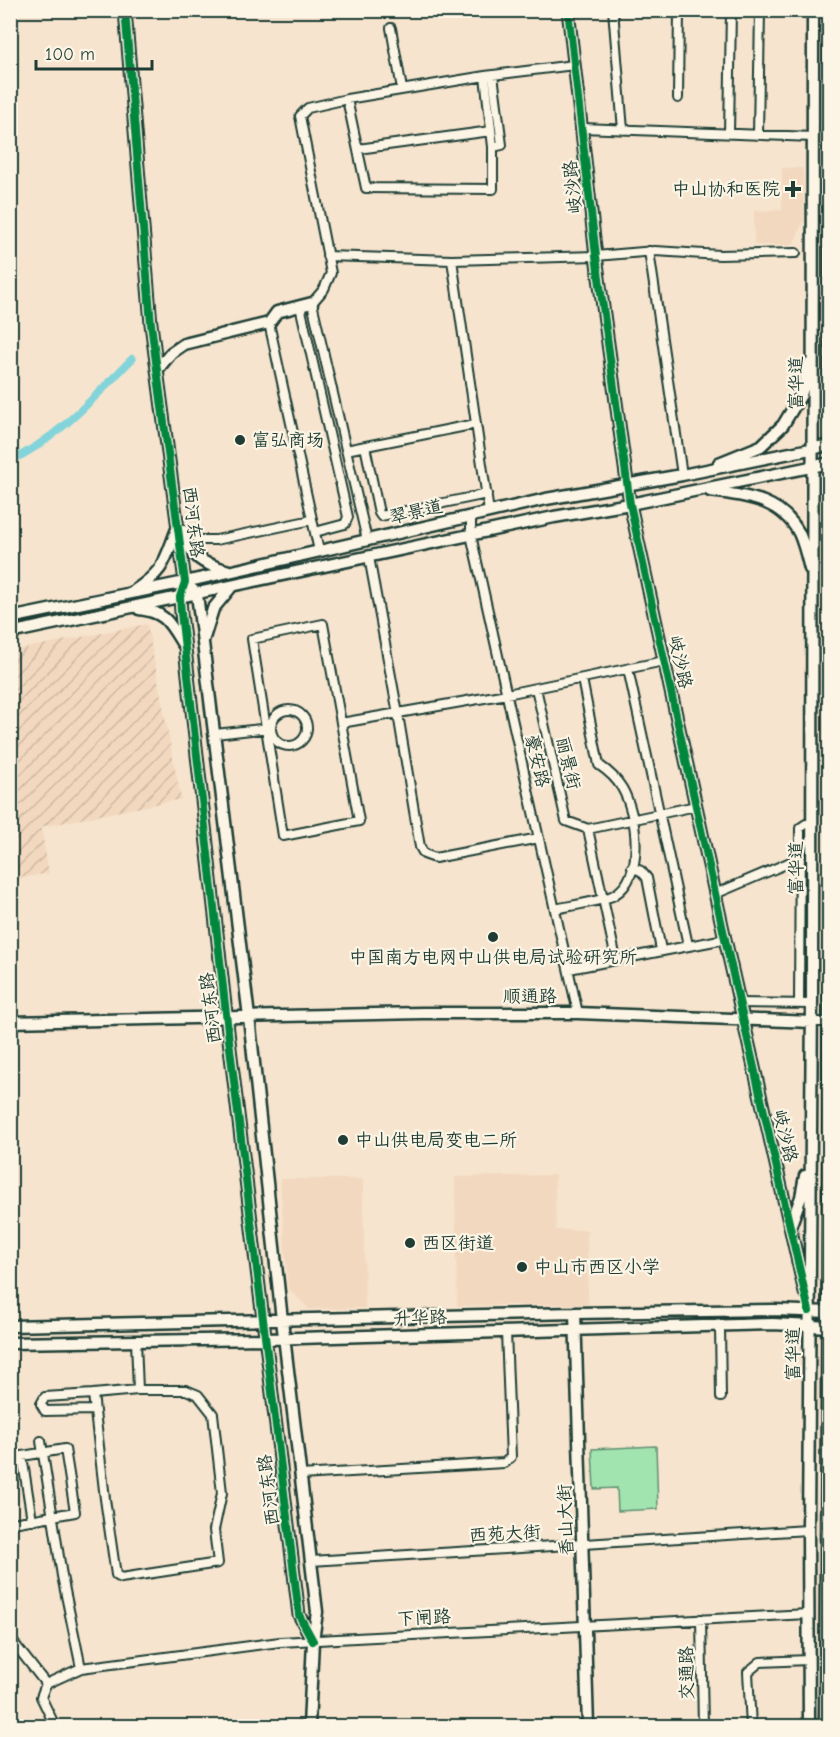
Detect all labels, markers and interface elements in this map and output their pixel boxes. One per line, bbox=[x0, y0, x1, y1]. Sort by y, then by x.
scale bar bbox=[36, 33, 152, 71]
text: 100 m bbox=[45, 44, 95, 65]
street label: 岐沙路 bbox=[560, 159, 586, 215]
place label: 中山协和医院 bbox=[672, 179, 780, 200]
marker: 中山协和医院 bbox=[784, 180, 802, 198]
street label: 富华道 bbox=[786, 356, 807, 410]
place label: 富弘商场 bbox=[252, 430, 324, 451]
marker: 富弘商场 bbox=[233, 433, 247, 447]
street label: 西河东路 bbox=[178, 485, 208, 559]
street label: 翠景道 bbox=[387, 496, 445, 528]
street label: 岐沙路 bbox=[664, 633, 696, 691]
street label: 豪安路 bbox=[521, 732, 553, 790]
street label: 丽景街 bbox=[552, 734, 584, 792]
street label: 富华道 bbox=[786, 841, 807, 895]
marker: 中国南方电网中山供电局试验研究所 bbox=[486, 930, 500, 944]
place label: 中国南方电网中山供电局试验研究所 bbox=[349, 947, 637, 968]
street label: 西河东路 bbox=[196, 971, 226, 1045]
street label: 顺通路 bbox=[503, 986, 557, 1007]
street label: 岐沙路 bbox=[769, 1107, 801, 1165]
place label: 中山供电局变电二所 bbox=[355, 1130, 517, 1151]
marker: 中山供电局变电二所 bbox=[336, 1133, 350, 1147]
place label: 西区街道 bbox=[422, 1233, 494, 1254]
marker: 西区街道 bbox=[403, 1236, 417, 1250]
place label: 中山市西区小学 bbox=[534, 1257, 660, 1278]
marker: 中山市西区小学 bbox=[515, 1260, 529, 1274]
street label: 升华路 bbox=[393, 1307, 447, 1329]
street label: 富华道 bbox=[783, 1327, 804, 1381]
street label: 西河东路 bbox=[254, 1453, 284, 1527]
street label: 香山大街 bbox=[554, 1484, 578, 1556]
street label: 西苑大街 bbox=[468, 1522, 542, 1546]
street label: 下闸路 bbox=[396, 1606, 452, 1630]
street label: 交通路 bbox=[676, 1646, 698, 1700]

